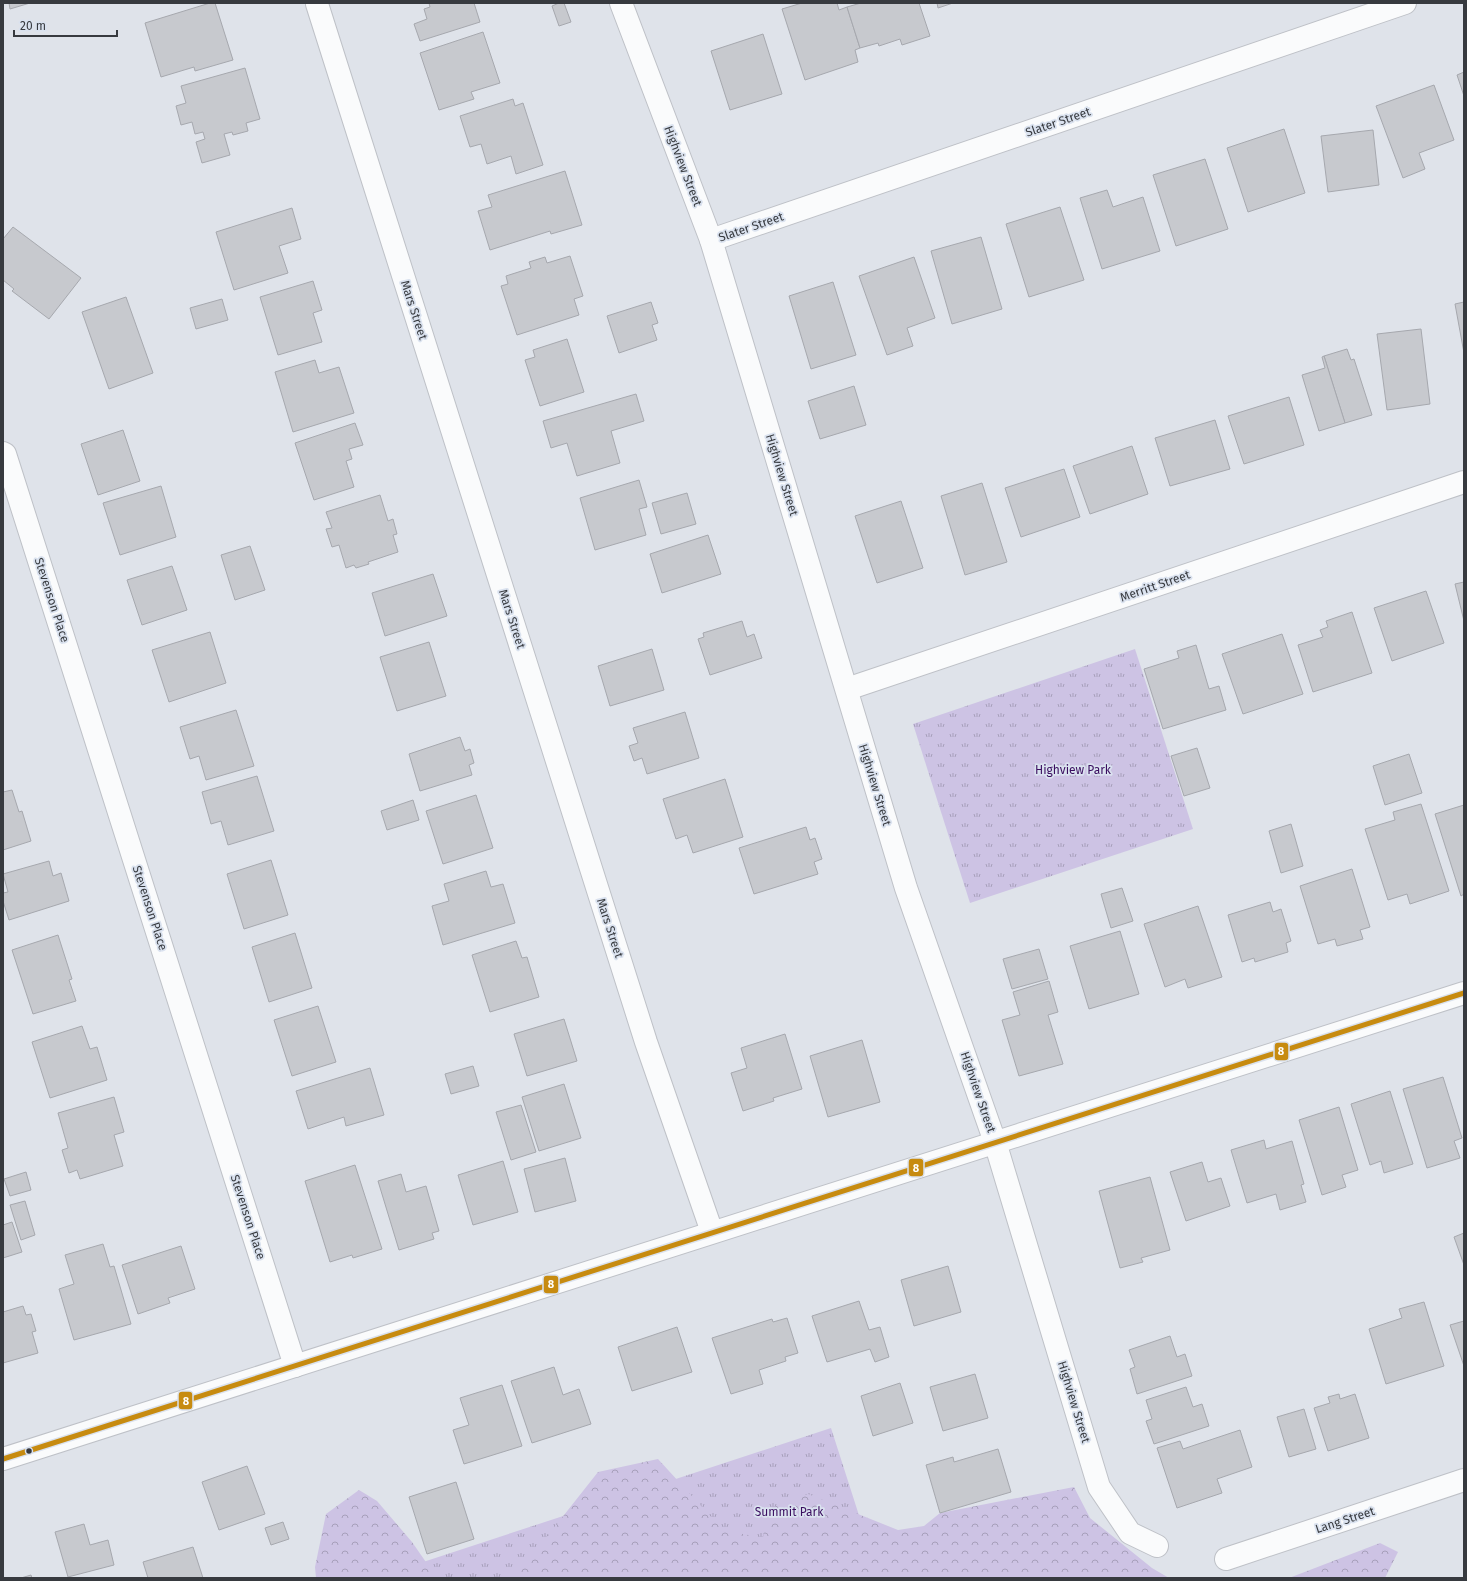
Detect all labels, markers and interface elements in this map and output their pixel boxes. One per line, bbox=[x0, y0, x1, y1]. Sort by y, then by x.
scale bar bbox=[14, 12, 117, 38]
text: 20 m bbox=[20, 19, 46, 33]
street label: Slater Street bbox=[1024, 104, 1093, 140]
street label: Highview Street bbox=[661, 124, 705, 209]
street label: Slater Street bbox=[717, 209, 786, 245]
street label: Mars Street bbox=[398, 279, 430, 342]
street label: Highview Street bbox=[763, 432, 801, 518]
street label: Stevenson Place bbox=[32, 556, 72, 644]
street label: Merritt Street bbox=[1118, 567, 1192, 604]
street label: Mars Street bbox=[496, 588, 528, 651]
street label: Highview Street bbox=[856, 742, 894, 828]
park label: Highview Park bbox=[1035, 763, 1112, 777]
street label: Stevenson Place bbox=[130, 864, 170, 952]
street label: Mars Street bbox=[594, 897, 626, 960]
line badge: 8 bbox=[1274, 1042, 1289, 1061]
text: 8 bbox=[1278, 1045, 1285, 1058]
street label: Highview Street bbox=[958, 1050, 999, 1135]
line badge: 8 bbox=[908, 1158, 924, 1177]
text: 8 bbox=[913, 1162, 920, 1175]
street label: Stevenson Place bbox=[228, 1173, 268, 1261]
line badge: 8 bbox=[543, 1275, 559, 1294]
text: 8 bbox=[548, 1278, 555, 1291]
street label: Highview Street bbox=[1055, 1359, 1093, 1445]
line badge: 8 bbox=[178, 1391, 193, 1410]
text: 8 bbox=[183, 1395, 190, 1408]
unlabelled marker bbox=[24, 1446, 34, 1456]
street label: Lang Street bbox=[1314, 1504, 1377, 1536]
park label: Summit Park bbox=[755, 1505, 824, 1519]

